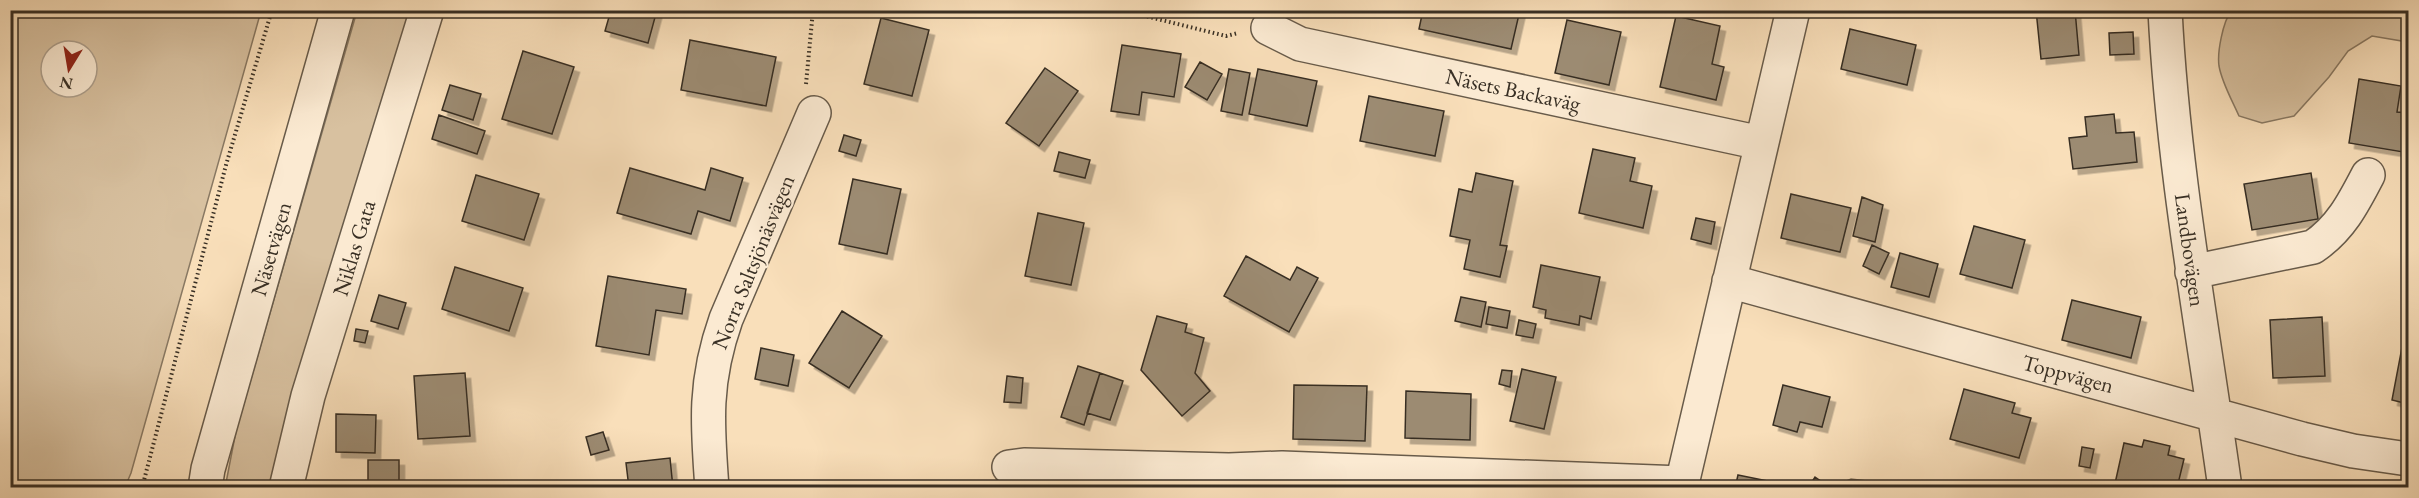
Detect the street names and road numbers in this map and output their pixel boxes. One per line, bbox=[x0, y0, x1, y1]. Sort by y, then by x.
street label: Näsets Backaväg bbox=[1443, 62, 1584, 119]
street label: Norra Saltsjönäsvägen bbox=[705, 170, 801, 354]
street label: Landbovägen bbox=[2168, 191, 2212, 309]
street label: Niklas Gata bbox=[326, 196, 382, 300]
street label: Näsetvägen bbox=[244, 198, 298, 299]
street label: Toppvägen bbox=[2019, 348, 2117, 400]

